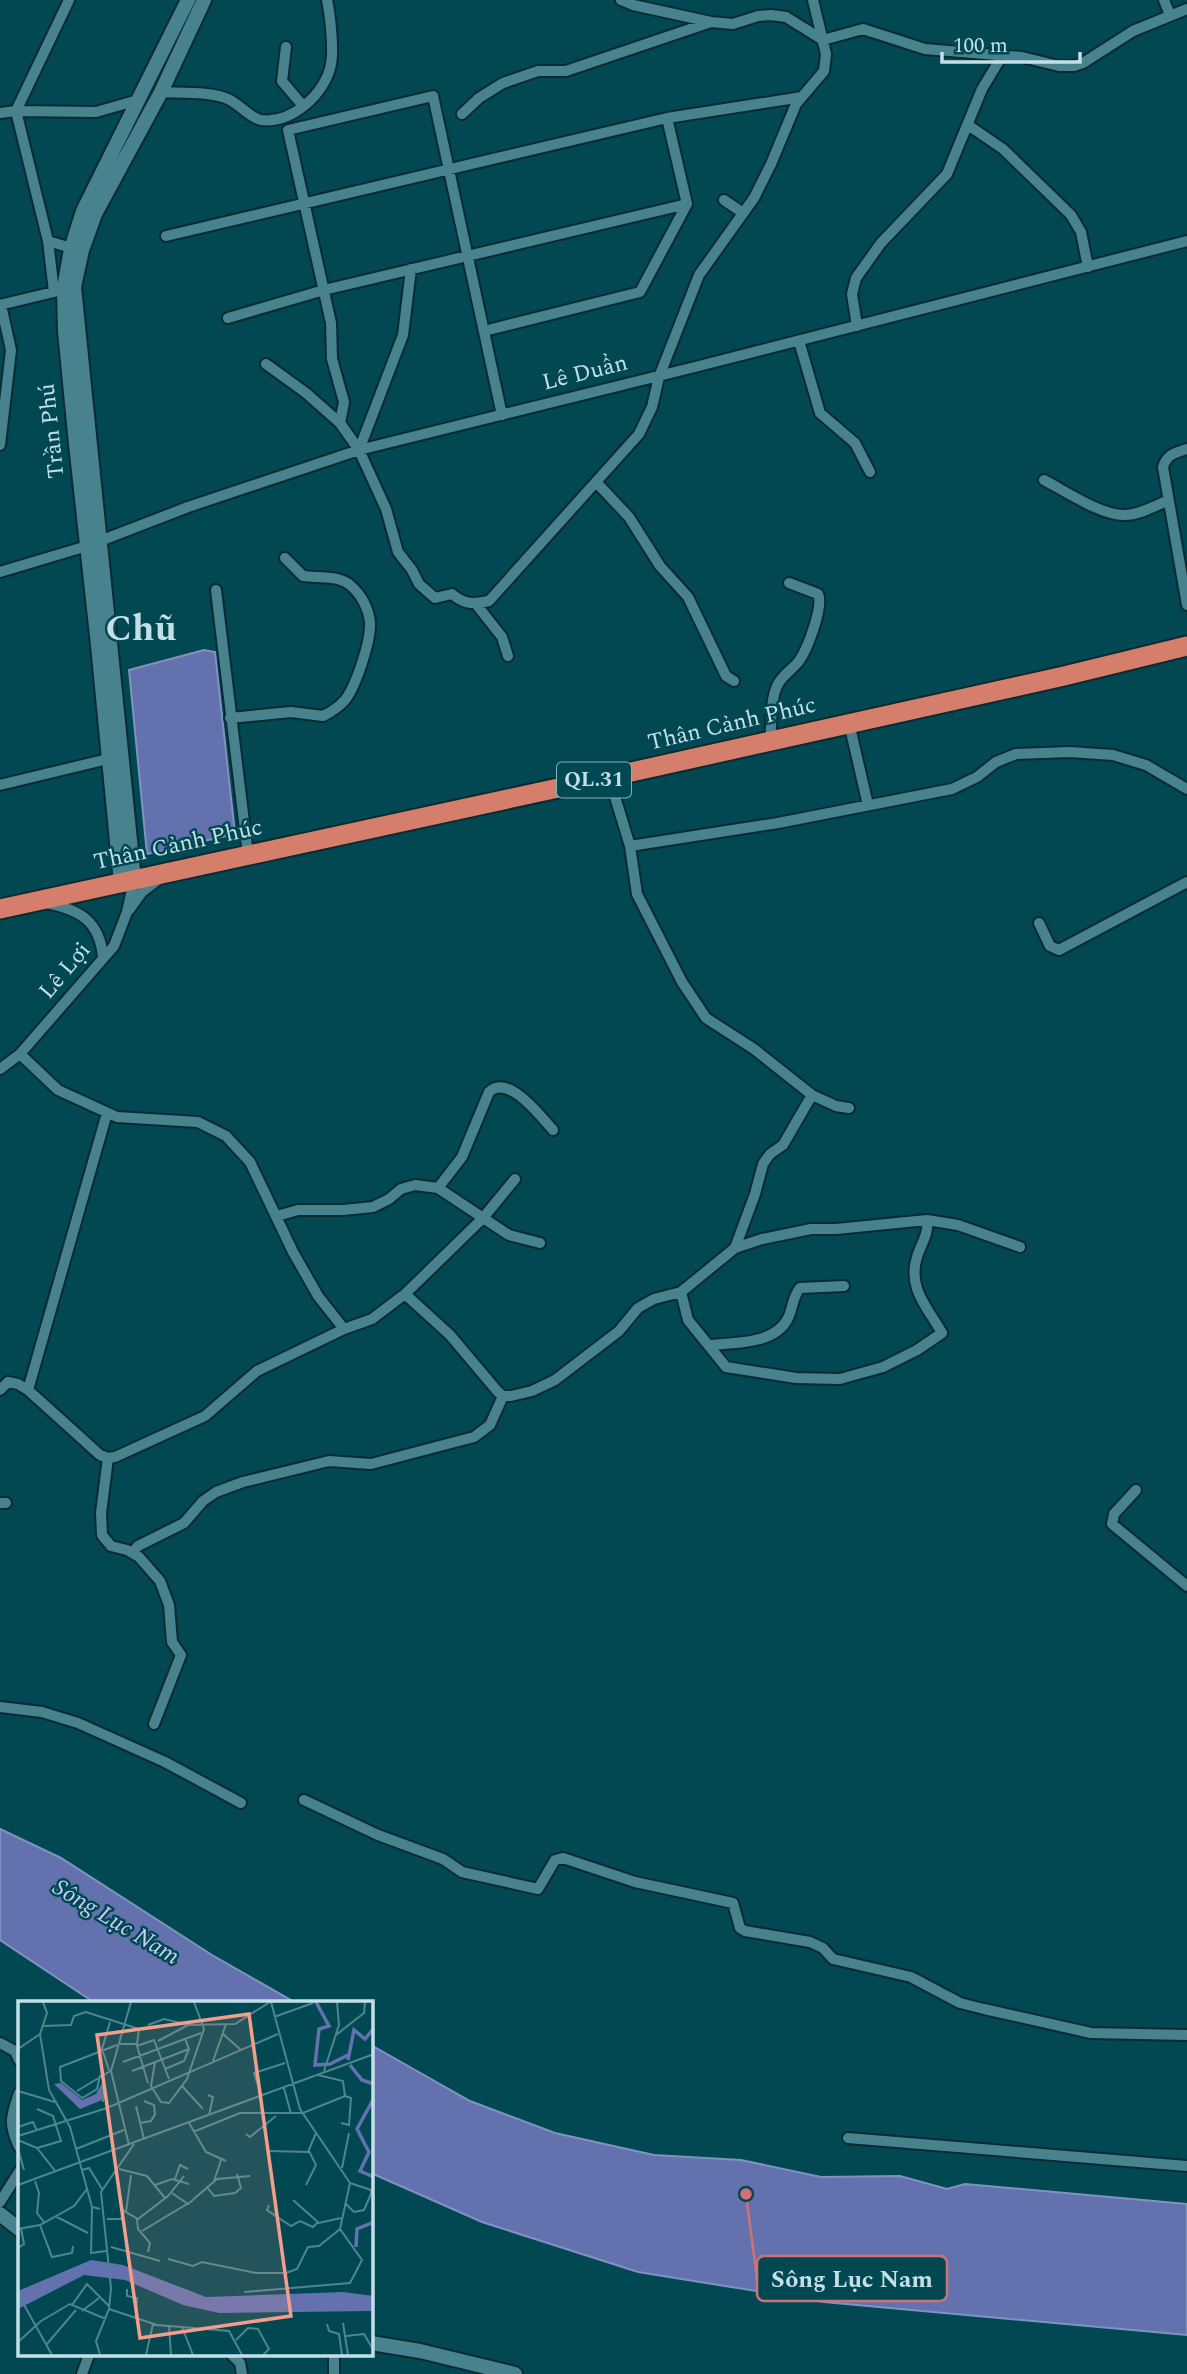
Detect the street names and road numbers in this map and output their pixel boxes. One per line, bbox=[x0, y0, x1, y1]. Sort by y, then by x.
street label: Lê Duẩn bbox=[539, 346, 631, 400]
street label: Trần Phú bbox=[30, 382, 74, 480]
street label: Thân Cảnh Phúc bbox=[644, 688, 820, 760]
road number: QL.31 bbox=[557, 762, 631, 798]
street label: Thân Cảnh Phúc bbox=[90, 810, 266, 880]
street label: Lê Lợi bbox=[31, 935, 99, 1007]

